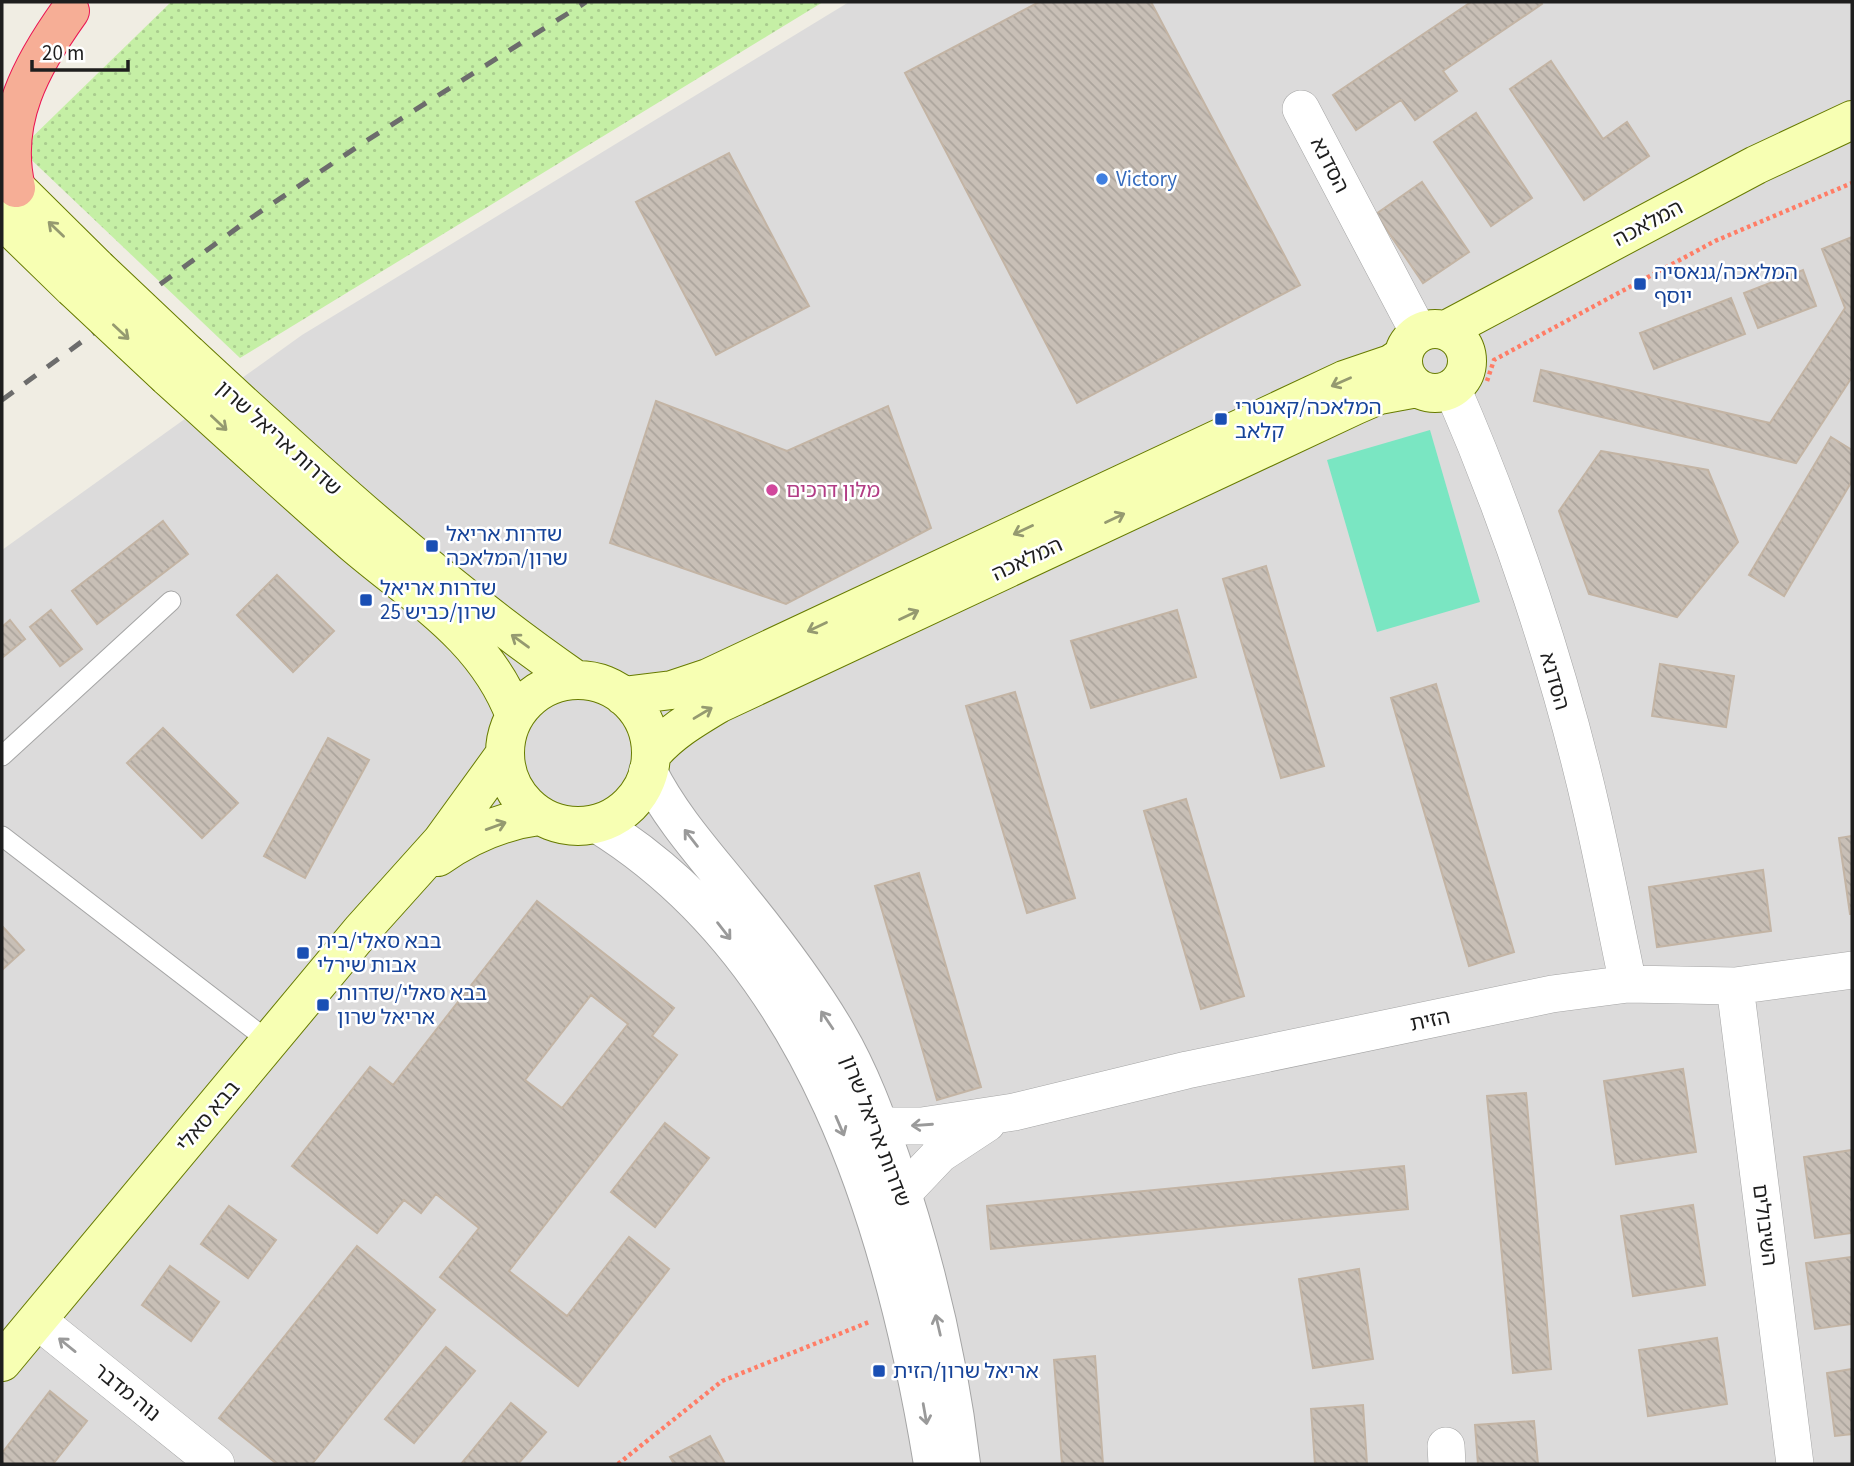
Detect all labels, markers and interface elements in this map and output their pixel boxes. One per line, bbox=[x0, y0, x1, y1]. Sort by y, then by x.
scale bar bbox=[32, 28, 128, 72]
text: 20 m bbox=[42, 38, 84, 68]
street label: הסדנא bbox=[1303, 132, 1357, 198]
place label: Victory bbox=[1116, 164, 1177, 194]
marker: Victory bbox=[1094, 171, 1110, 187]
street label: המלאכה bbox=[1608, 192, 1688, 254]
one-way arrow bbox=[48, 220, 65, 237]
place label: המלאכה/גנאסיה יוסף bbox=[1654, 257, 1798, 311]
marker: המלאכה/גנאסיה יוסף bbox=[1632, 276, 1648, 292]
one-way arrow bbox=[112, 324, 129, 341]
street label: שדרות אריאל שרון bbox=[210, 373, 348, 503]
one-way arrow bbox=[1330, 376, 1352, 389]
place label: המלאכה/קאנטרי קלאב bbox=[1235, 392, 1382, 446]
marker: המלאכה/קאנטרי קלאב bbox=[1213, 411, 1229, 427]
one-way arrow bbox=[210, 415, 228, 431]
place label: מלון דרכים bbox=[786, 475, 880, 505]
marker: מלון דרכים bbox=[764, 482, 780, 498]
one-way arrow bbox=[1104, 511, 1125, 524]
place label: שדרות אריאל שרון/המלאכה bbox=[446, 519, 568, 573]
one-way arrow bbox=[1013, 524, 1034, 537]
street label: המלאכה bbox=[987, 530, 1067, 588]
marker: שדרות אריאל שרון/המלאכה bbox=[424, 538, 440, 554]
place label: שדרות אריאל שרון/כביש 25 bbox=[380, 573, 496, 627]
marker: שדרות אריאל שרון/כביש 25 bbox=[358, 592, 374, 608]
one-way arrow bbox=[898, 607, 919, 621]
one-way arrow bbox=[807, 621, 828, 634]
one-way arrow bbox=[511, 633, 530, 648]
street label: הסדנא bbox=[1532, 648, 1578, 714]
one-way arrow bbox=[693, 705, 713, 719]
one-way arrow bbox=[484, 819, 506, 831]
one-way arrow bbox=[684, 829, 699, 848]
one-way arrow bbox=[716, 922, 731, 940]
place label: בבא סאלי/בית אבות שירלי bbox=[317, 926, 442, 980]
marker: בבא סאלי/בית אבות שירלי bbox=[295, 945, 311, 961]
place label: בבא סאלי/שדרות אריאל שרון bbox=[337, 978, 487, 1032]
marker: בבא סאלי/שדרות אריאל שרון bbox=[315, 997, 331, 1013]
street label: הזית bbox=[1407, 1001, 1453, 1039]
one-way arrow bbox=[820, 1011, 835, 1030]
street label: שדרות אריאל שרון bbox=[833, 1051, 919, 1211]
street label: בבא סאלי bbox=[169, 1074, 247, 1158]
one-way arrow bbox=[834, 1115, 847, 1136]
one-way arrow bbox=[911, 1119, 934, 1132]
street label: השיבולים bbox=[1745, 1182, 1785, 1268]
one-way arrow bbox=[930, 1314, 943, 1336]
one-way arrow bbox=[59, 1337, 77, 1352]
street label: נוה מדבר bbox=[87, 1356, 167, 1428]
place label: אריאל שרון/הזית bbox=[893, 1356, 1039, 1386]
marker: אריאל שרון/הזית bbox=[871, 1363, 887, 1379]
one-way arrow bbox=[919, 1402, 932, 1425]

